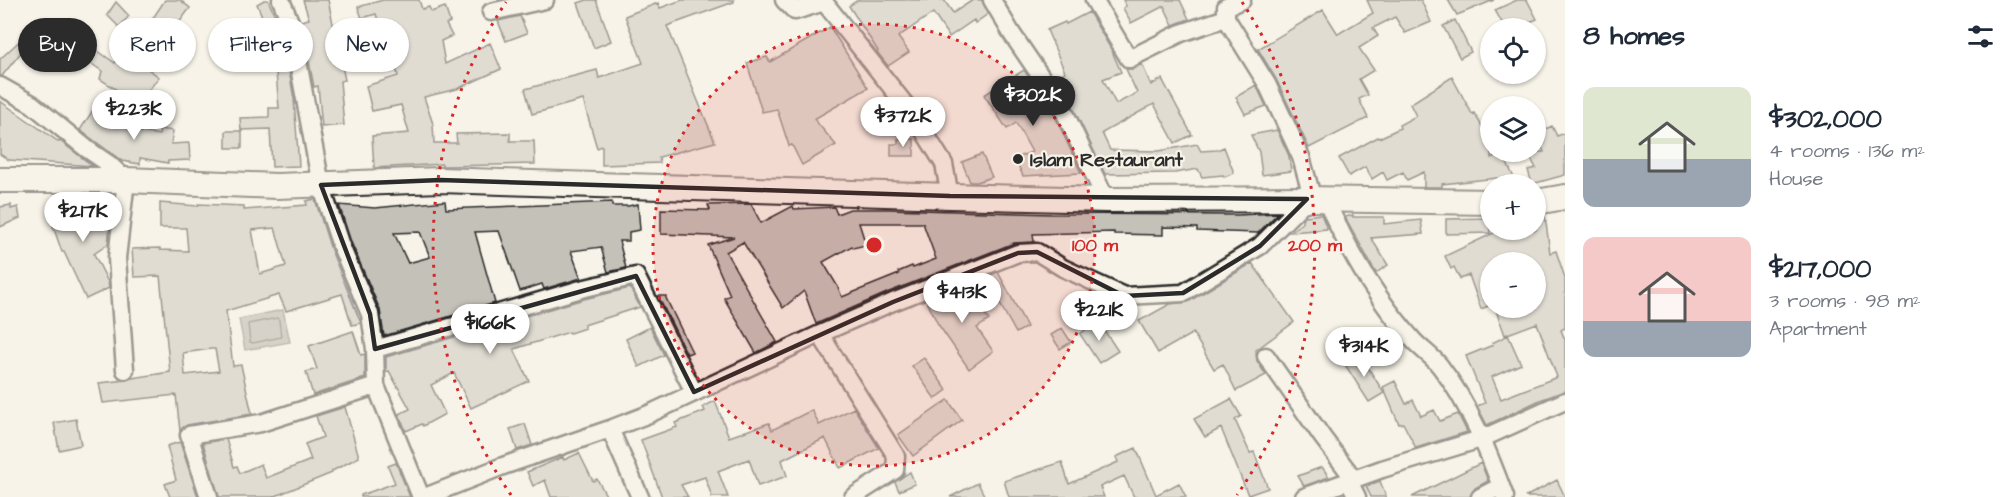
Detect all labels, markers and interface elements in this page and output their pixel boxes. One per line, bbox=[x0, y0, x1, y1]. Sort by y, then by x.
chip: Buy bbox=[18, 18, 97, 72]
chip: Rent bbox=[109, 18, 196, 72]
chip: Filters bbox=[208, 18, 313, 72]
chip: New bbox=[325, 18, 409, 72]
map controls bbox=[1480, 18, 1546, 318]
button: locate bbox=[1480, 18, 1546, 84]
text: 8 homes bbox=[1583, 18, 1685, 54]
icon: filters bbox=[1964, 20, 1997, 53]
pin: $302K bbox=[991, 76, 1075, 127]
text: $302K bbox=[1004, 81, 1062, 109]
pin: $223K bbox=[92, 90, 176, 141]
text: $223K bbox=[106, 95, 162, 123]
button: layers bbox=[1480, 96, 1546, 162]
pin: $372K bbox=[861, 97, 945, 148]
text: $302,000 bbox=[1769, 101, 1882, 137]
text: $372K bbox=[874, 102, 932, 130]
icon: home bbox=[1631, 111, 1703, 183]
text: 4 rooms · 136 m² bbox=[1769, 137, 1925, 165]
place label: Islam Restaurant bbox=[1030, 146, 1184, 174]
marker: Islam Restaurant bbox=[1011, 152, 1025, 166]
text: House bbox=[1769, 165, 1823, 193]
button: + bbox=[1480, 174, 1546, 240]
pin: $217K bbox=[41, 192, 125, 243]
text: $217K bbox=[58, 197, 108, 225]
text: 100 m bbox=[1072, 233, 1119, 258]
text: 200 m bbox=[1287, 233, 1343, 258]
centre of rings bbox=[864, 235, 884, 255]
text: $217,000 bbox=[1769, 251, 1872, 287]
button: − bbox=[1480, 252, 1546, 318]
icon: home bbox=[1631, 261, 1703, 333]
pin: $413K bbox=[920, 273, 1004, 324]
text: $413K bbox=[937, 278, 987, 306]
text: 3 rooms · 98 m² bbox=[1769, 287, 1921, 315]
pin: $221K bbox=[1057, 291, 1141, 342]
text: $221K bbox=[1075, 296, 1123, 324]
pin: $166K bbox=[448, 304, 532, 355]
text: $166K bbox=[465, 309, 515, 337]
text: Apartment bbox=[1769, 315, 1867, 343]
pin: $314K bbox=[1322, 327, 1406, 378]
text: $314K bbox=[1339, 332, 1389, 360]

